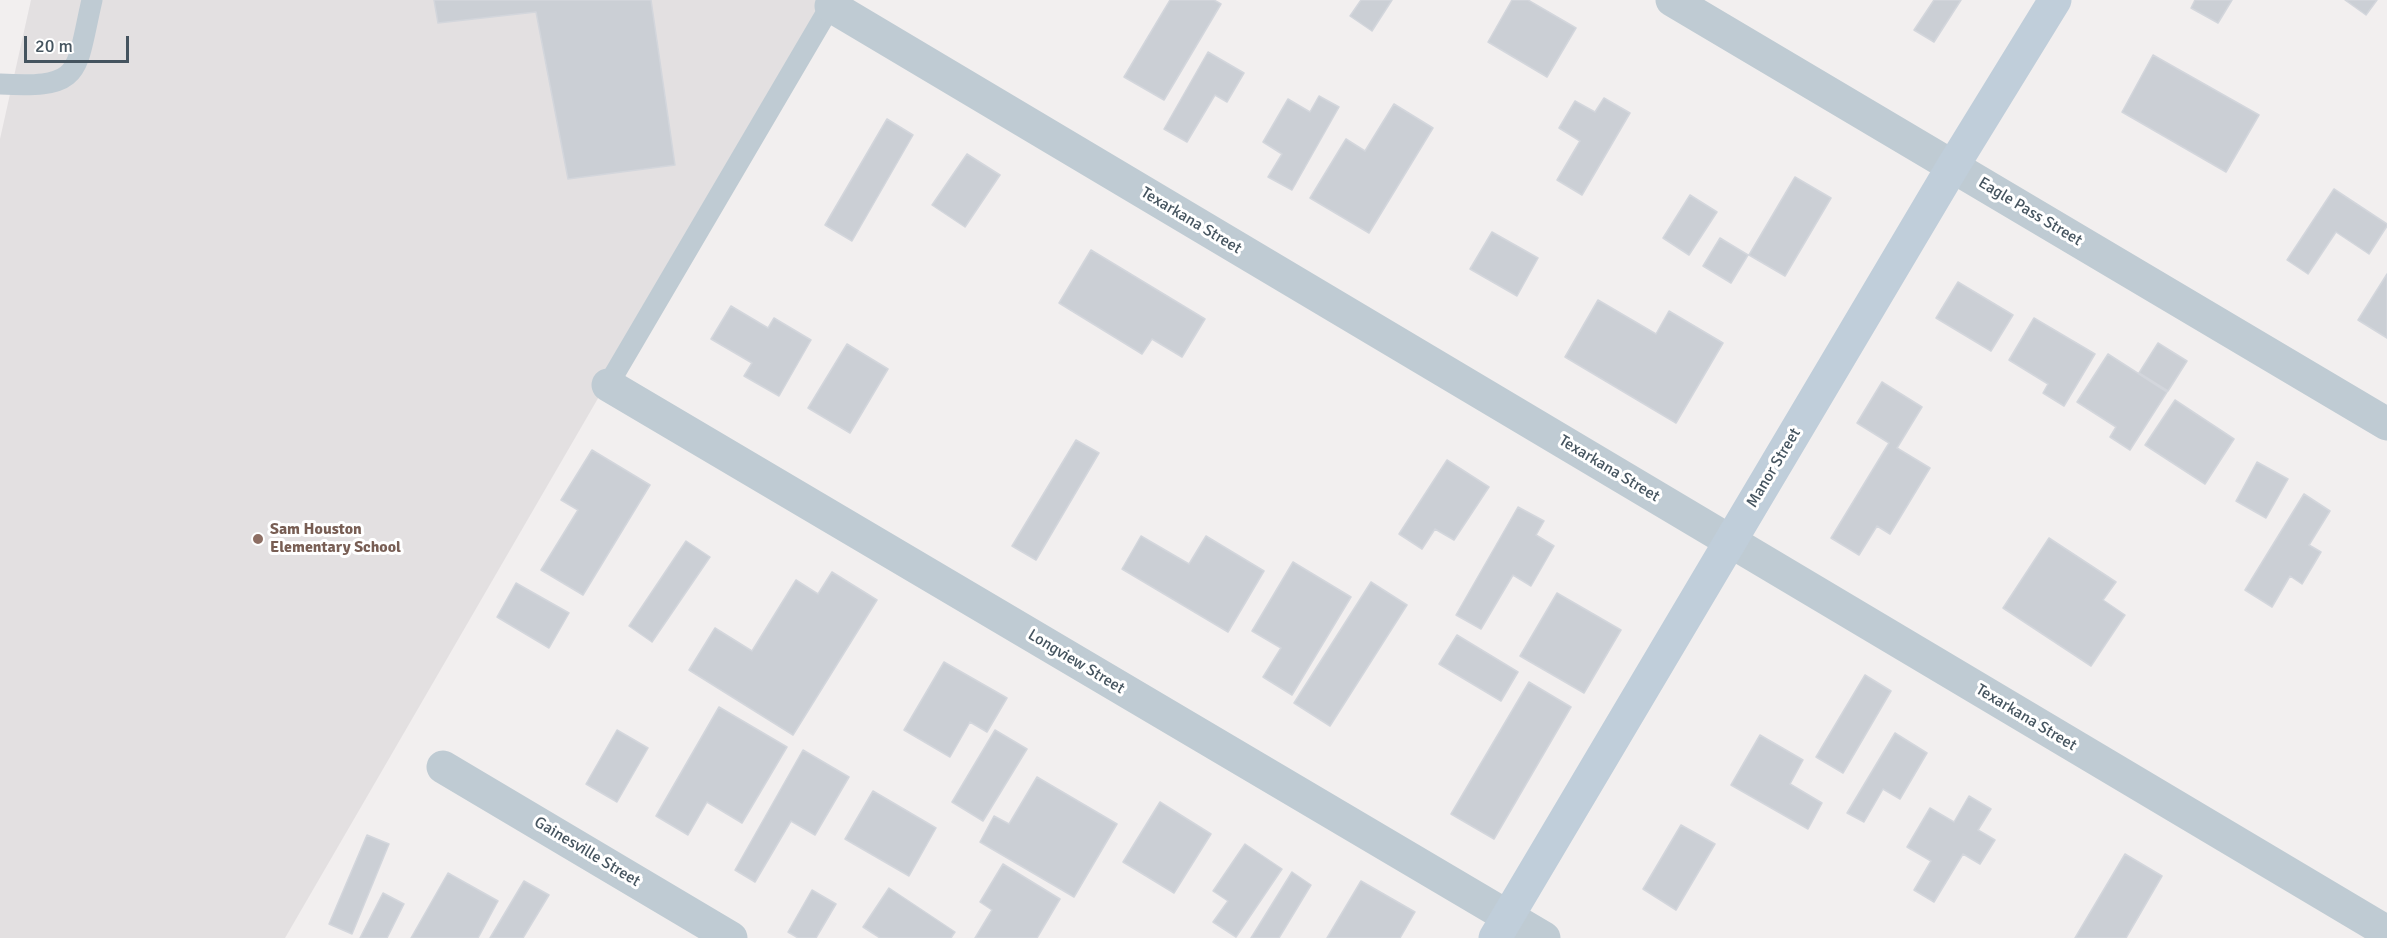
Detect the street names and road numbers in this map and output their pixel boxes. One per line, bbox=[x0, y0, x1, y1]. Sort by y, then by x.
street label: Eagle Pass Street bbox=[1975, 174, 2085, 250]
street label: Texarkana Street bbox=[1137, 183, 1245, 259]
street label: Manor Street bbox=[1743, 425, 1805, 511]
street label: Texarkana Street bbox=[1555, 431, 1663, 507]
street label: Longview Street bbox=[1024, 626, 1128, 698]
street label: Texarkana Street bbox=[1972, 680, 2080, 756]
street label: Gainesville Street bbox=[531, 813, 643, 891]

